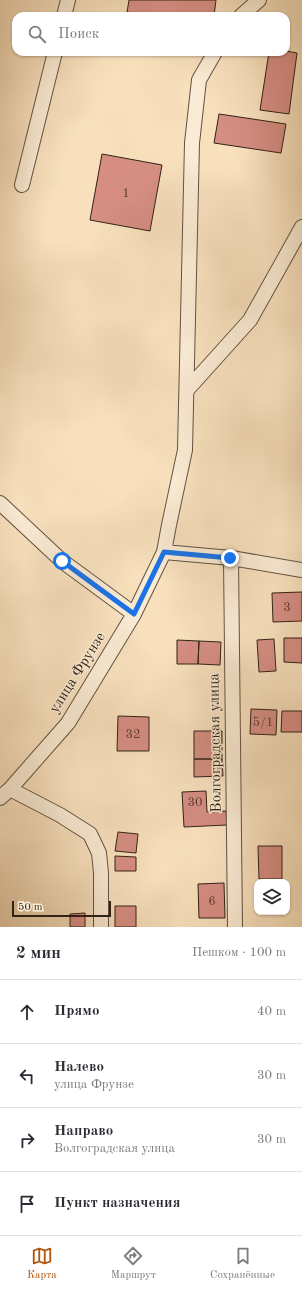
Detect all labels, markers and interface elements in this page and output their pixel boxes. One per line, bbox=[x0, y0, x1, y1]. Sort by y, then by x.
search box bbox=[12, 12, 290, 56]
icon: search bbox=[26, 23, 48, 45]
text: Поиск bbox=[58, 27, 99, 42]
house number: 1 bbox=[122, 187, 130, 200]
route end bbox=[221, 549, 239, 567]
route start bbox=[53, 552, 71, 570]
house number: 3 bbox=[283, 601, 291, 614]
street label: улица Фрунзе bbox=[47, 630, 109, 716]
street label: Волгоградская улица bbox=[207, 673, 225, 813]
house number: 5/1 bbox=[253, 716, 273, 729]
house number: 32 bbox=[125, 728, 141, 741]
house number: 30 bbox=[187, 796, 203, 809]
map controls bbox=[254, 879, 290, 915]
button: layers bbox=[254, 879, 290, 915]
house number: 6 bbox=[208, 895, 216, 908]
scale bar bbox=[12, 899, 111, 918]
text: 50 m bbox=[18, 902, 43, 913]
text: 2 мин bbox=[16, 945, 61, 962]
text: Пешком · 100 m bbox=[192, 946, 286, 959]
icon: ahead bbox=[16, 1001, 38, 1023]
text: Прямо bbox=[54, 1004, 100, 1019]
text: 40 m bbox=[257, 1005, 286, 1018]
text: Налево bbox=[54, 1060, 104, 1075]
icon: left bbox=[16, 1065, 38, 1087]
text: 30 m bbox=[257, 1069, 286, 1082]
text: улица Фрунзе bbox=[54, 1078, 134, 1091]
text: Направо bbox=[54, 1124, 113, 1139]
icon: right bbox=[16, 1129, 38, 1151]
text: 30 m bbox=[257, 1133, 286, 1146]
text: Волгоградская улица bbox=[54, 1142, 175, 1155]
icon: arrive bbox=[16, 1193, 38, 1215]
text: Пункт назначения bbox=[54, 1196, 181, 1211]
tab: Карта bbox=[27, 1245, 57, 1283]
tab: Маршрут bbox=[111, 1245, 156, 1283]
tab: Сохранённые bbox=[210, 1245, 275, 1283]

